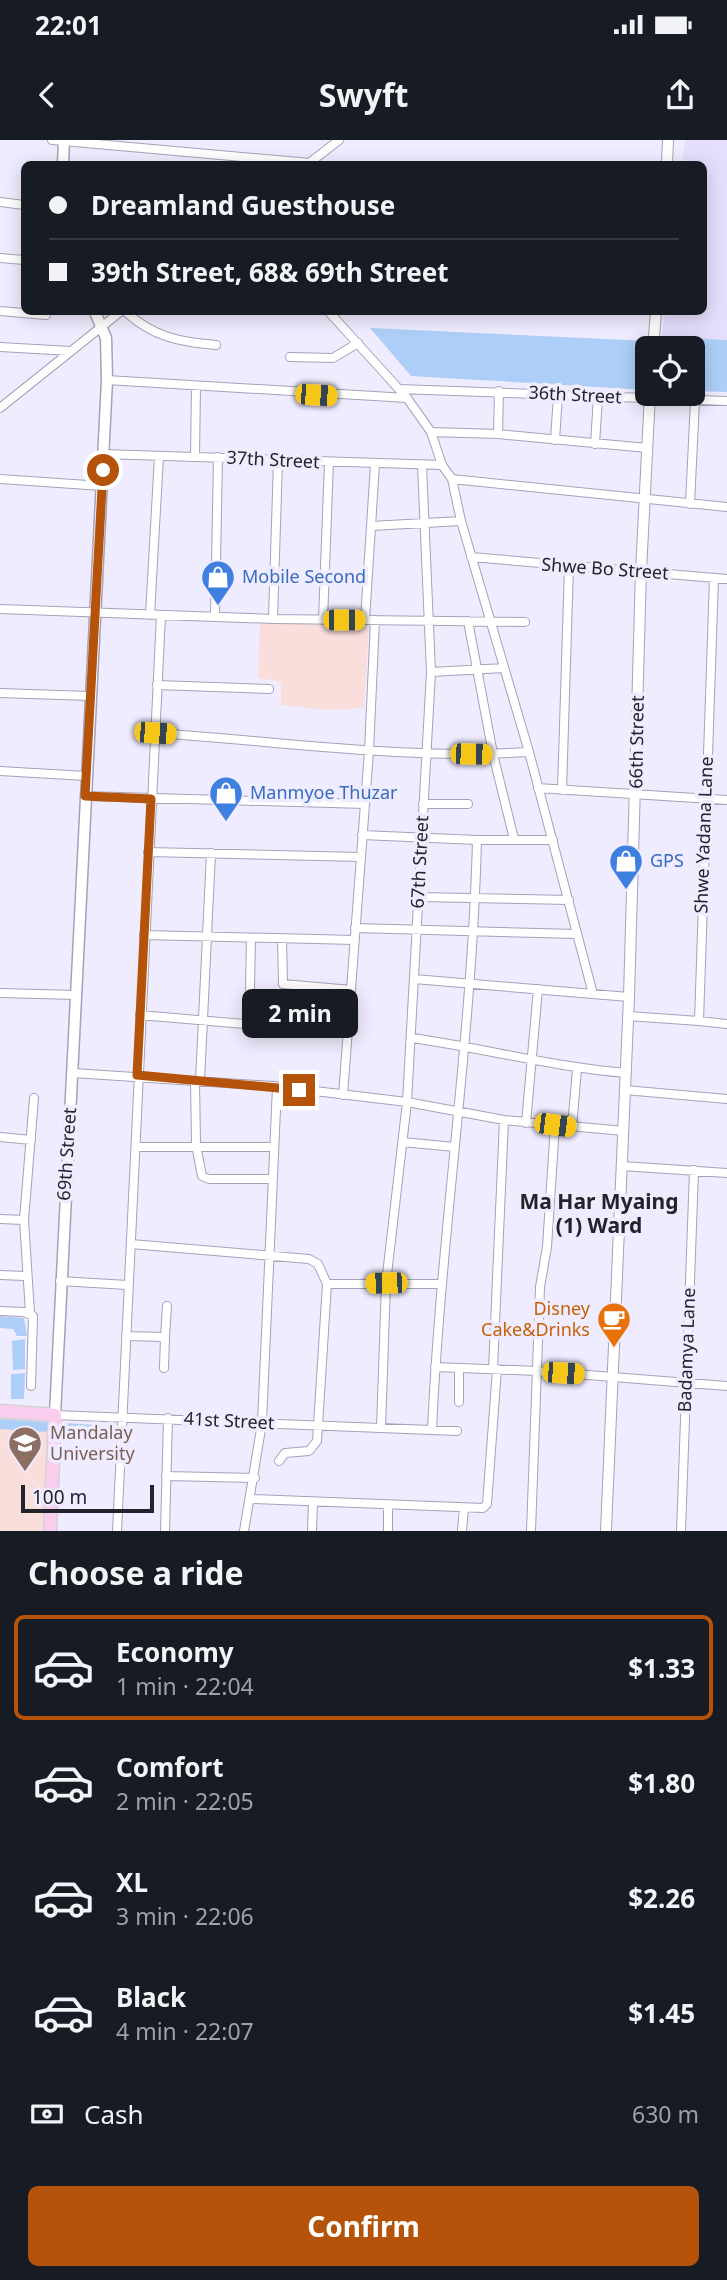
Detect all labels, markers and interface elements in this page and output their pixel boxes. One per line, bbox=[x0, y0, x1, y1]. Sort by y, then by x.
text: 22:01 bbox=[35, 7, 102, 43]
text: Swyft bbox=[319, 73, 408, 116]
icon: back bbox=[28, 76, 66, 114]
icon: share bbox=[661, 76, 699, 114]
text: Dreamland Guesthouse bbox=[91, 187, 395, 223]
text: 39th Street, 68& 69th Street bbox=[91, 254, 449, 290]
map controls bbox=[635, 336, 705, 406]
button: locate bbox=[635, 336, 705, 406]
street label: 36th Street bbox=[528, 380, 623, 408]
car bbox=[295, 383, 338, 407]
street label: 37th Street bbox=[226, 445, 321, 473]
route start bbox=[87, 454, 119, 486]
street label: Shwe Bo Street bbox=[541, 552, 670, 584]
shop icon: Mobile Second bbox=[199, 558, 237, 607]
place label: Mobile Second bbox=[242, 564, 366, 588]
car bbox=[324, 610, 366, 631]
street label: 66th Street bbox=[623, 695, 649, 789]
car bbox=[134, 721, 177, 745]
car bbox=[450, 743, 493, 765]
street label: Shwe Yadana Lane bbox=[688, 756, 718, 914]
shop icon: Manmyoe Thuzar bbox=[207, 774, 245, 823]
place label: Manmyoe Thuzar bbox=[250, 780, 398, 804]
street label: 67th Street bbox=[405, 814, 433, 909]
shop icon: GPS bbox=[607, 842, 645, 891]
place label: GPS bbox=[650, 848, 684, 872]
callout: 2 min bbox=[241, 988, 357, 1038]
text: 2 min bbox=[268, 997, 332, 1029]
route end bbox=[283, 1074, 315, 1106]
street label: 69th Street bbox=[51, 1106, 81, 1201]
car bbox=[533, 1112, 578, 1138]
district label: Ma Har Myaing (1) Ward bbox=[520, 1187, 678, 1239]
car bbox=[365, 1272, 408, 1294]
street label: Badamya Lane bbox=[672, 1287, 700, 1413]
place label: Disney Cake&Drinks bbox=[481, 1296, 591, 1341]
cafe icon: Disney Cake&Drinks bbox=[595, 1300, 633, 1349]
car bbox=[542, 1361, 585, 1385]
street label: 41st Street bbox=[183, 1406, 275, 1434]
place label: Mandalay University bbox=[50, 1420, 135, 1465]
school or university icon: Mandalay University bbox=[6, 1424, 44, 1473]
scale bar bbox=[21, 1482, 154, 1514]
text: 100 m bbox=[32, 1484, 87, 1510]
text: Choose a ride bbox=[28, 1551, 244, 1594]
text: Economy bbox=[116, 1634, 234, 1670]
icon: car bbox=[32, 1636, 95, 1699]
text: $1.33 bbox=[628, 1650, 695, 1686]
text: 1 min · 22:04 bbox=[116, 1670, 254, 1702]
text: Comfort bbox=[116, 1749, 224, 1785]
icon: car bbox=[32, 1751, 95, 1814]
text: $1.80 bbox=[628, 1765, 695, 1801]
text: 2 min · 22:05 bbox=[116, 1785, 254, 1817]
text: XL bbox=[116, 1864, 148, 1900]
icon: car bbox=[32, 1866, 95, 1929]
text: $2.26 bbox=[628, 1880, 695, 1916]
text: 3 min · 22:06 bbox=[116, 1900, 254, 1932]
text: Black bbox=[116, 1979, 186, 2015]
icon: car bbox=[32, 1981, 95, 2044]
text: $1.45 bbox=[628, 1995, 695, 2031]
text: 4 min · 22:07 bbox=[116, 2015, 254, 2047]
icon: cash bbox=[28, 2095, 66, 2133]
text: Cash bbox=[84, 2096, 144, 2132]
text: 630 m bbox=[632, 2098, 699, 2130]
button: Confirm bbox=[28, 2186, 699, 2266]

